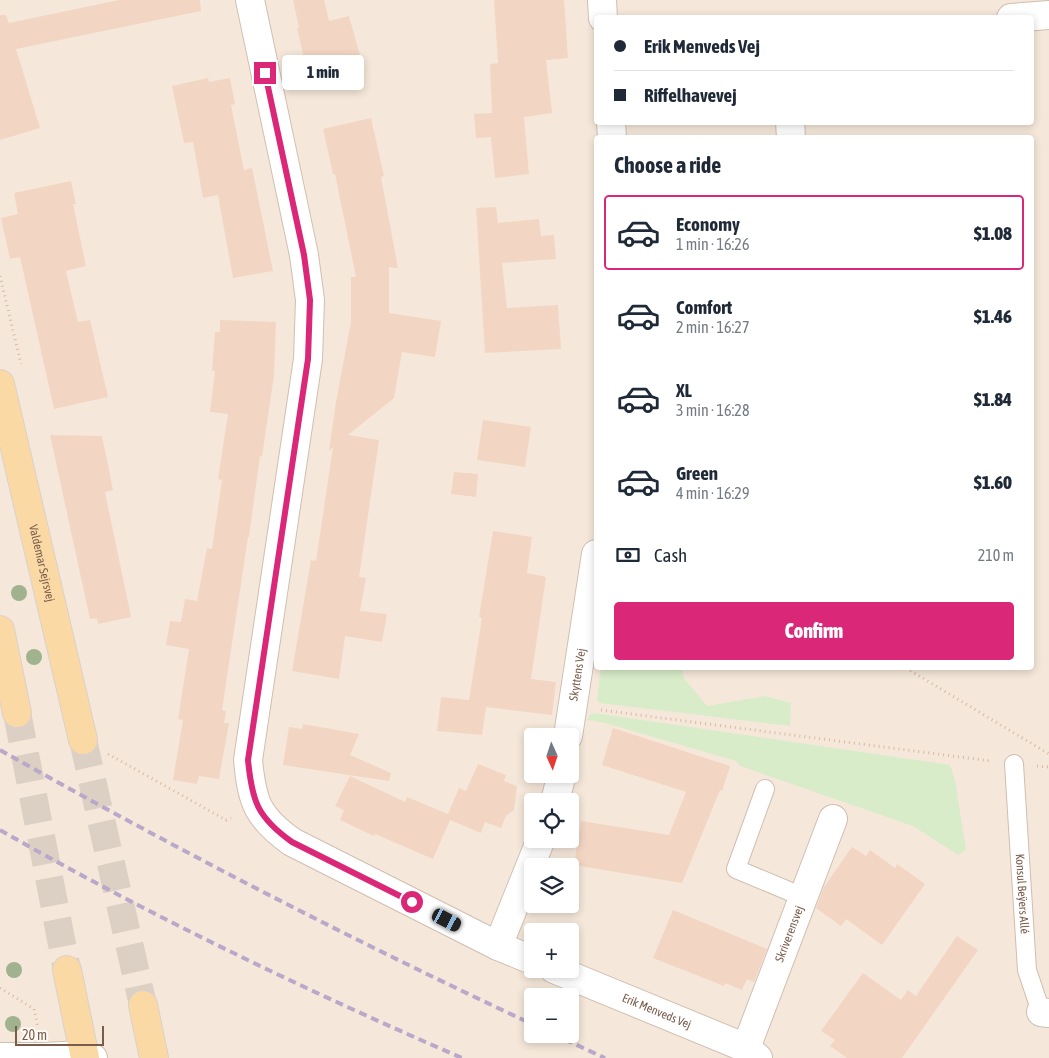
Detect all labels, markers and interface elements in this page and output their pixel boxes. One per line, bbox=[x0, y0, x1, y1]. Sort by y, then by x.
text: Erik Menveds Vej bbox=[644, 35, 760, 57]
callout: 1 min bbox=[282, 56, 365, 90]
route end bbox=[254, 62, 276, 84]
text: 1 min bbox=[307, 63, 339, 81]
text: Riffelhavevej bbox=[644, 84, 737, 106]
text: Choose a ride bbox=[614, 152, 721, 178]
icon: car bbox=[616, 210, 661, 255]
text: Economy bbox=[676, 213, 740, 235]
text: $1.08 bbox=[974, 222, 1012, 244]
text: 1 min · 16:26 bbox=[676, 235, 749, 253]
icon: car bbox=[616, 293, 661, 338]
text: Comfort bbox=[676, 296, 732, 318]
text: $1.46 bbox=[974, 305, 1012, 327]
text: 2 min · 16:27 bbox=[676, 318, 749, 336]
icon: car bbox=[616, 376, 661, 421]
text: XL bbox=[676, 379, 692, 401]
text: $1.84 bbox=[974, 388, 1012, 410]
text: 3 min · 16:28 bbox=[676, 401, 749, 419]
icon: car bbox=[616, 459, 661, 504]
text: Green bbox=[676, 462, 718, 484]
text: $1.60 bbox=[974, 471, 1012, 493]
text: 4 min · 16:29 bbox=[676, 484, 749, 502]
street label: Valdemar Sejrsvej bbox=[26, 523, 58, 603]
icon: cash bbox=[614, 541, 642, 569]
text: Cash bbox=[654, 544, 687, 566]
text: 210 m bbox=[978, 546, 1014, 564]
button: Confirm bbox=[614, 602, 1014, 660]
street label: Skyttens Vej bbox=[566, 647, 588, 702]
north arrow bbox=[524, 728, 579, 782]
map controls bbox=[524, 728, 579, 1043]
button: locate bbox=[524, 793, 579, 848]
street label: Konsul Beÿers Allé bbox=[1013, 853, 1032, 934]
button: layers bbox=[524, 858, 579, 913]
route start bbox=[401, 891, 423, 913]
street label: Skriverensvej bbox=[772, 904, 806, 964]
car bbox=[430, 907, 463, 933]
button: + bbox=[524, 923, 579, 978]
button: − bbox=[524, 988, 579, 1043]
street label: Erik Menveds Vej bbox=[620, 991, 693, 1032]
scale bar bbox=[15, 1023, 104, 1046]
text: 20 m bbox=[22, 1027, 47, 1043]

